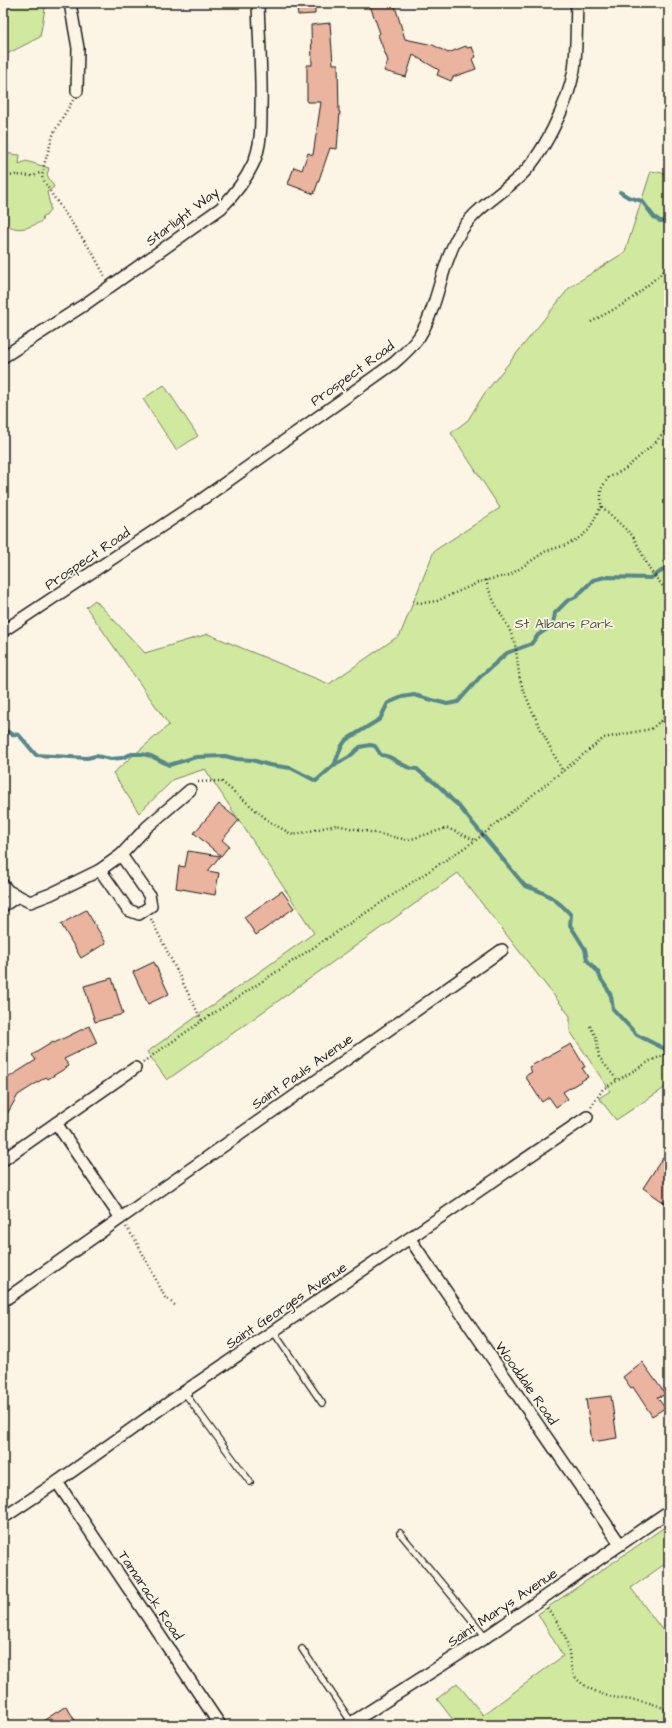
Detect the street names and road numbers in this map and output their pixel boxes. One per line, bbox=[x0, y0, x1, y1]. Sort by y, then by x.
street label: Starlight Way bbox=[142, 182, 224, 251]
street label: Prospect Road bbox=[307, 337, 399, 411]
street label: Prospect Road bbox=[41, 523, 134, 595]
street label: Saint Pauls Avenue bbox=[248, 1029, 358, 1114]
street label: Saint Georges Avenue bbox=[222, 1258, 351, 1354]
street label: Wooddale Road bbox=[490, 1338, 562, 1429]
street label: Tamarack Road bbox=[113, 1547, 188, 1644]
street label: Saint Marys Avenue bbox=[444, 1563, 562, 1652]

